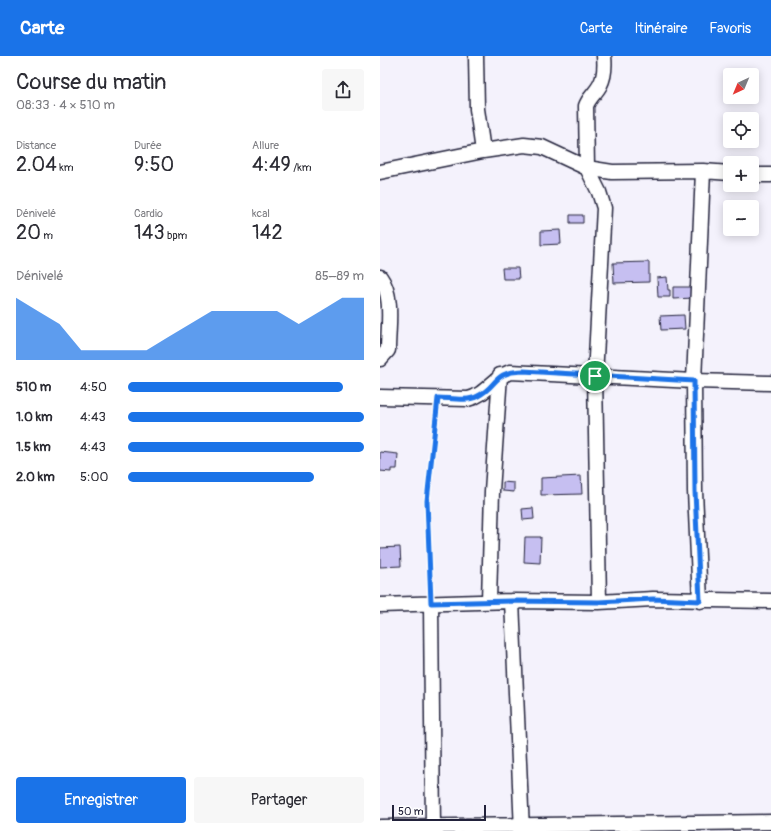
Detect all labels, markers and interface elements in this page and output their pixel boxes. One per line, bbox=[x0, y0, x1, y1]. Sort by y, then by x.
text: Carte bbox=[20, 16, 64, 40]
text: Carte bbox=[580, 20, 612, 37]
text: Itinéraire bbox=[634, 20, 687, 37]
text: Favoris bbox=[709, 20, 751, 37]
text: Course du matin bbox=[16, 68, 167, 96]
north arrow bbox=[723, 68, 759, 104]
map controls bbox=[723, 68, 759, 236]
button: share bbox=[322, 69, 364, 111]
text: 08:33 · 4 × 510 m bbox=[16, 97, 115, 113]
button: locate bbox=[723, 112, 759, 148]
text: Distance bbox=[16, 139, 56, 152]
text: Durée bbox=[134, 139, 161, 152]
text: Allure bbox=[252, 139, 279, 152]
text: 2.04 bbox=[16, 152, 57, 177]
text: 9:50 bbox=[134, 152, 174, 177]
text: 4:49 bbox=[252, 152, 291, 177]
button: + bbox=[723, 156, 759, 192]
text: km bbox=[57, 161, 74, 174]
text: /km bbox=[291, 161, 312, 174]
button: − bbox=[723, 200, 759, 236]
text: Dénivelé bbox=[16, 207, 56, 220]
text: Cardio bbox=[134, 207, 163, 220]
text: kcal bbox=[252, 207, 270, 220]
text: 20 bbox=[16, 220, 41, 245]
text: 143 bbox=[134, 220, 165, 245]
text: 142 bbox=[252, 220, 283, 245]
text: m bbox=[41, 229, 53, 242]
text: bpm bbox=[165, 229, 187, 242]
text: Dénivelé bbox=[16, 268, 63, 284]
text: 85–89 m bbox=[315, 268, 364, 284]
pin bbox=[578, 359, 612, 393]
icon: arrive bbox=[584, 365, 606, 387]
text: 510 m bbox=[16, 379, 51, 395]
text: 4:50 bbox=[80, 379, 107, 395]
text: 1.0 km bbox=[16, 409, 53, 425]
text: 4:43 bbox=[80, 409, 106, 425]
text: 1.5 km bbox=[16, 439, 51, 455]
text: 4:43 bbox=[80, 439, 106, 455]
text: 2.0 km bbox=[16, 469, 55, 485]
text: 5:00 bbox=[80, 469, 108, 485]
button: Enregistrer bbox=[16, 777, 186, 823]
button: Partager bbox=[194, 777, 364, 823]
scale bar bbox=[392, 803, 486, 822]
text: 50 m bbox=[398, 805, 424, 818]

